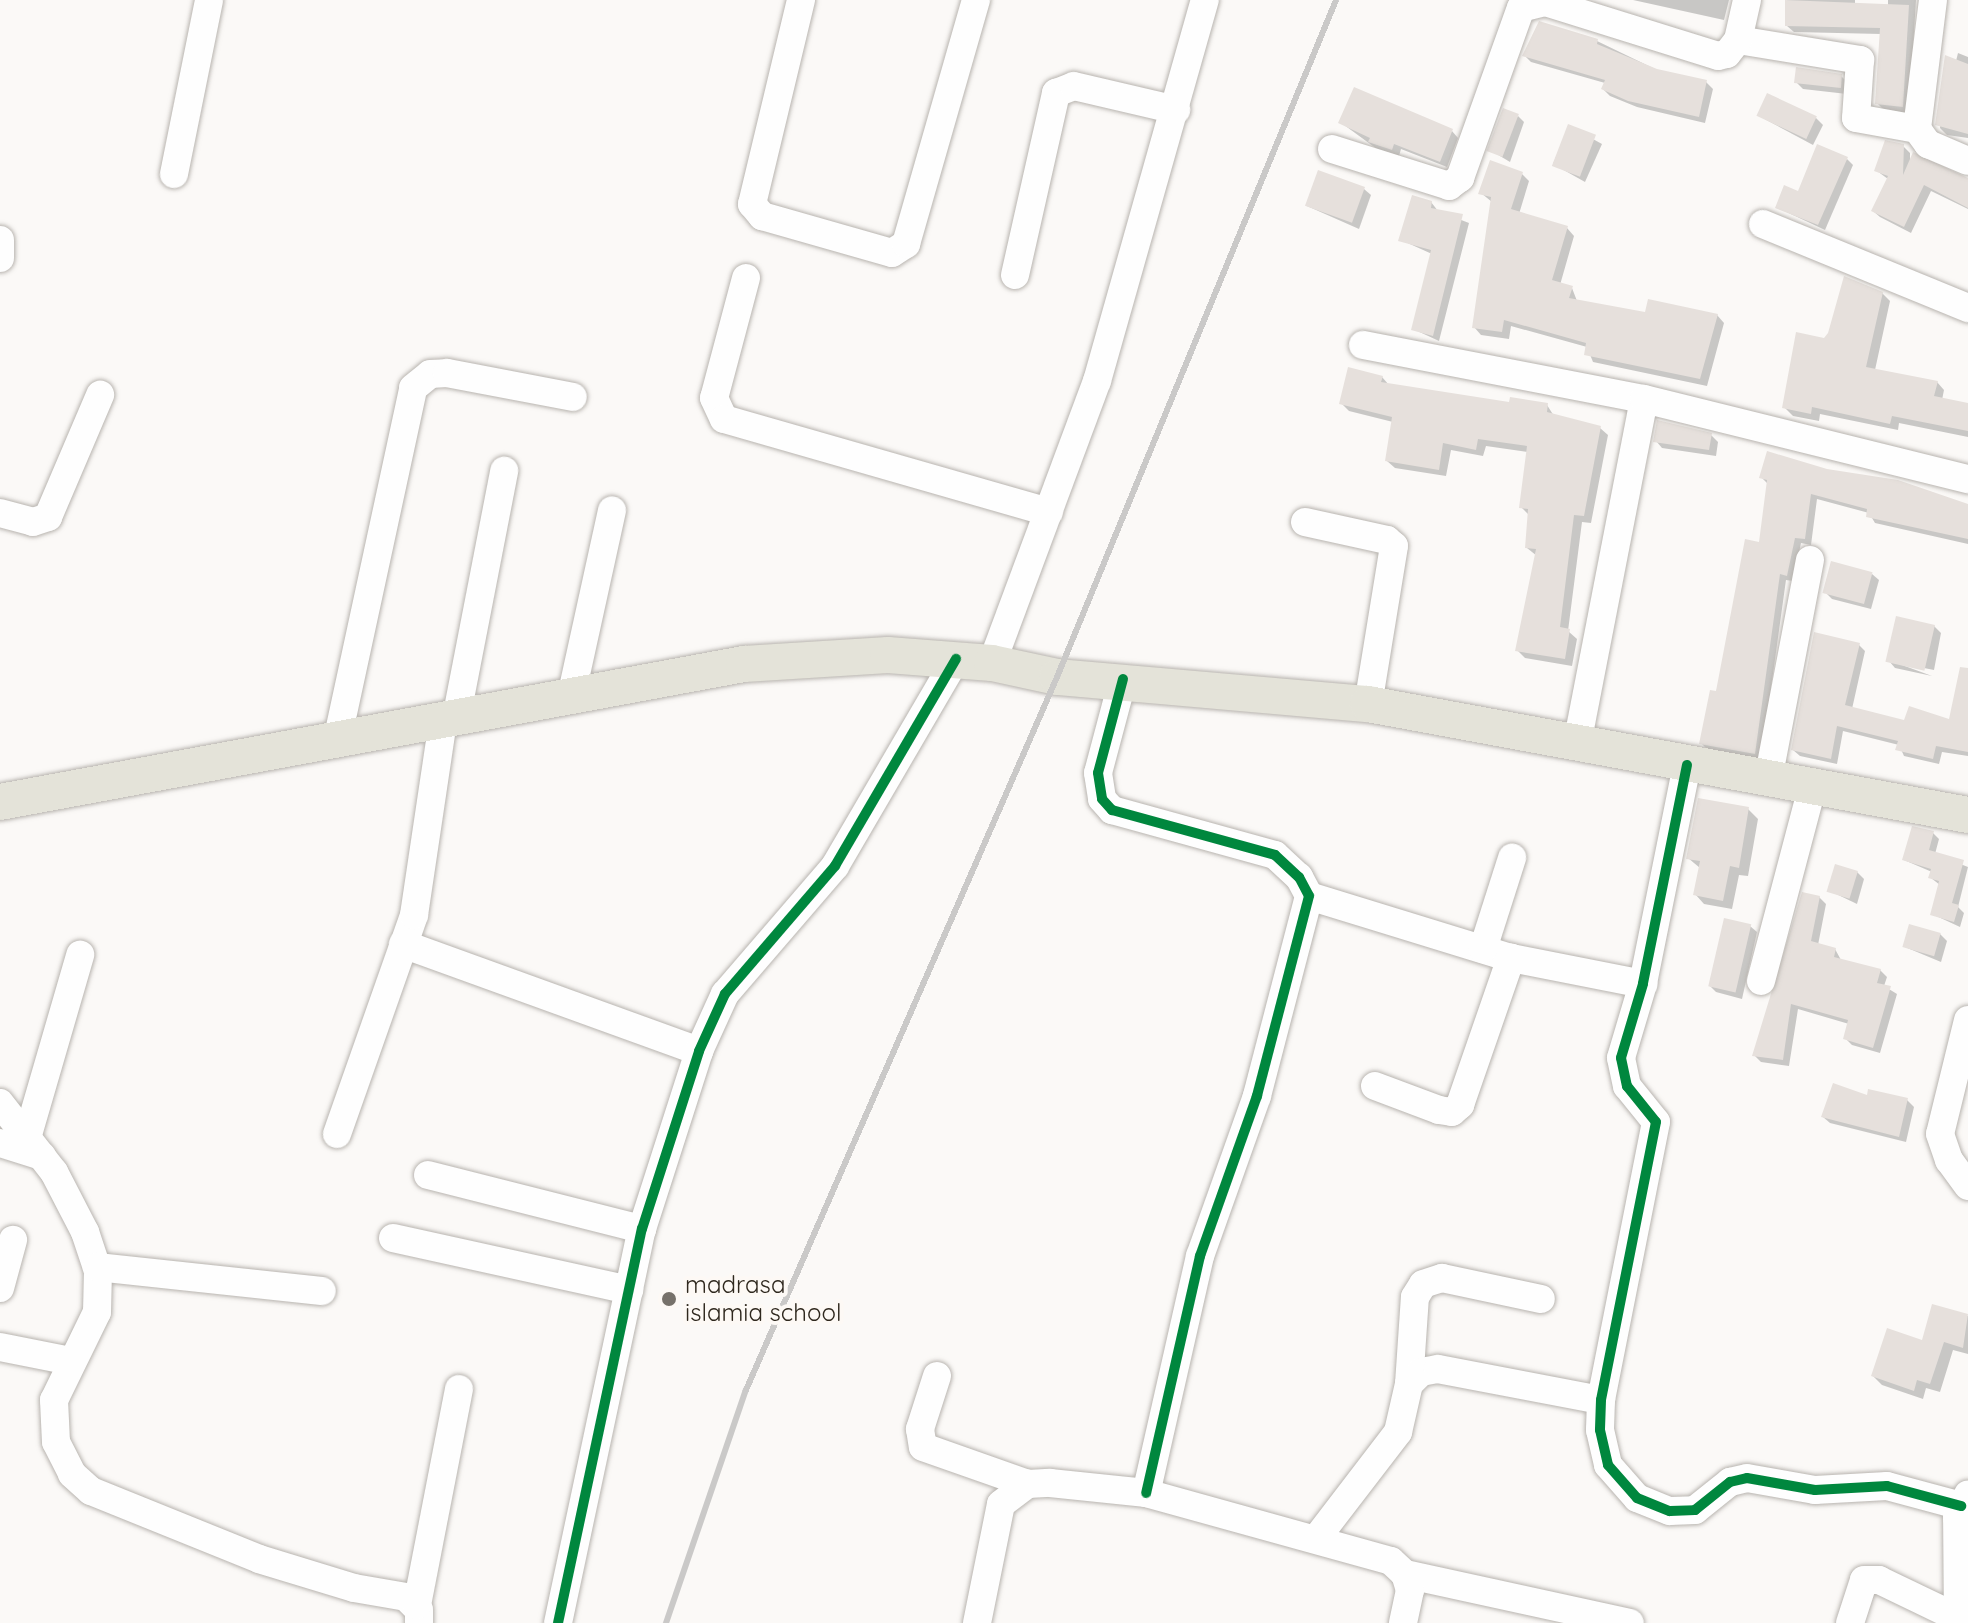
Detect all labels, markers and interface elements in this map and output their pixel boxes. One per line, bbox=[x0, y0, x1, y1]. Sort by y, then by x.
place label: madrasa islamia school bbox=[685, 1271, 841, 1327]
marker: madrasa islamia school bbox=[660, 1290, 678, 1308]

